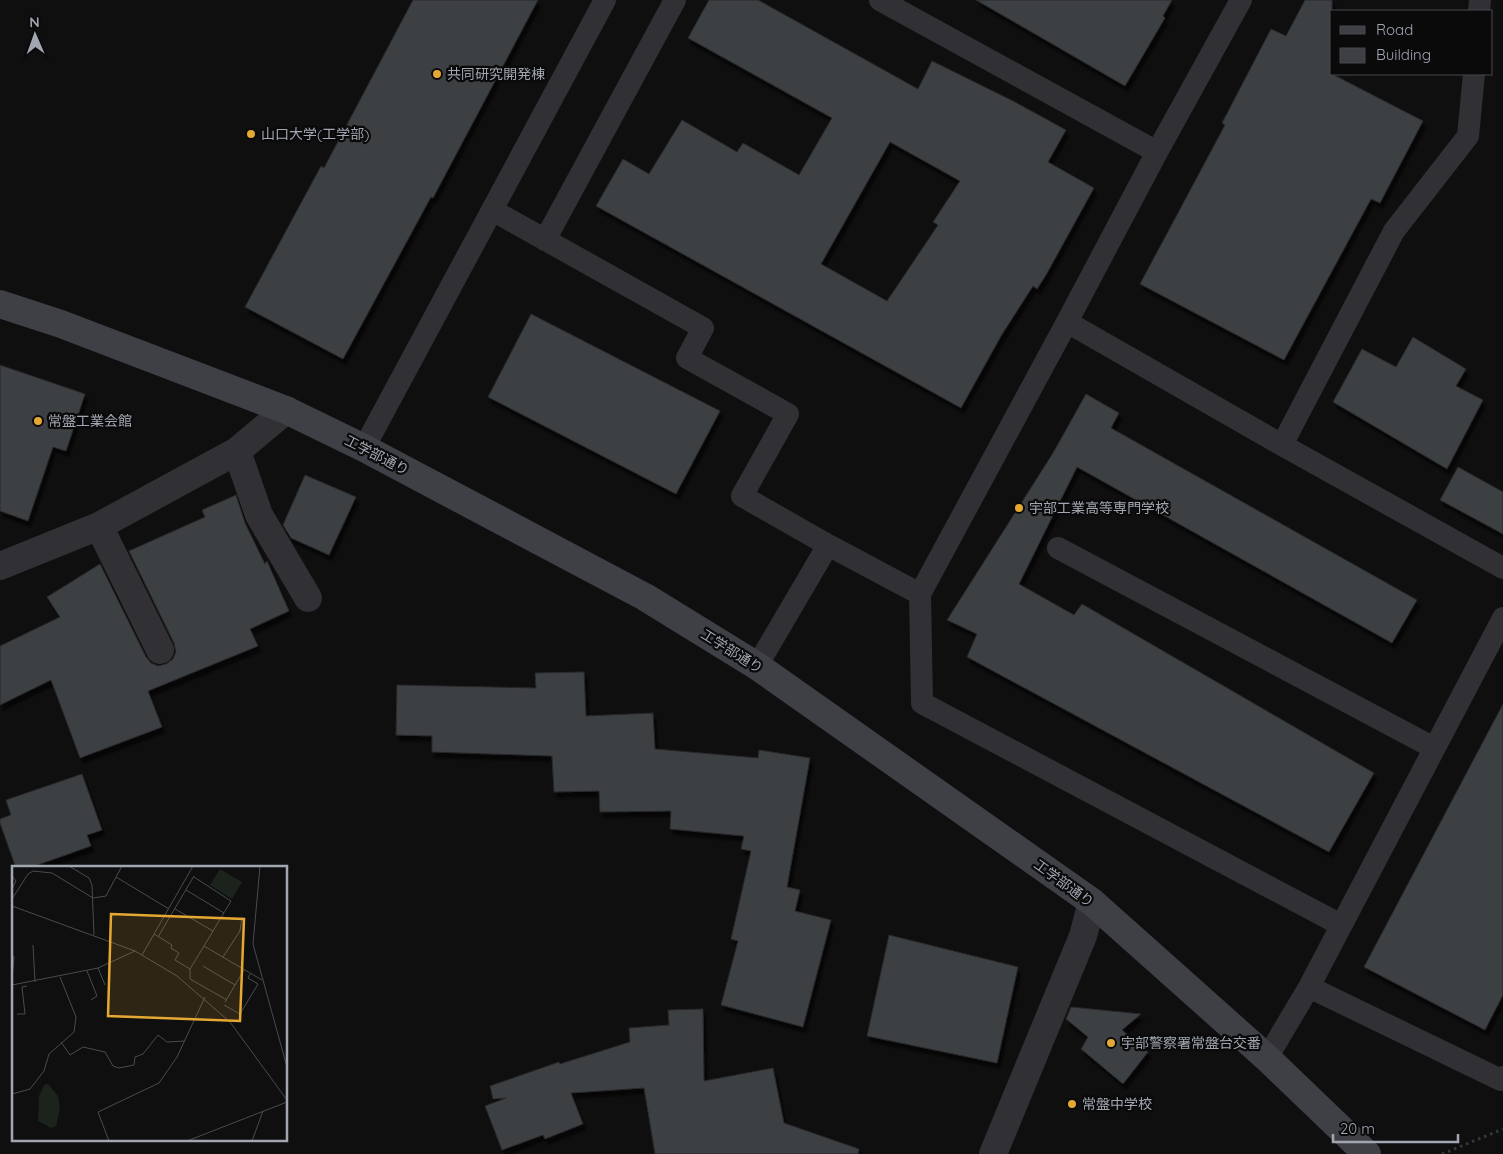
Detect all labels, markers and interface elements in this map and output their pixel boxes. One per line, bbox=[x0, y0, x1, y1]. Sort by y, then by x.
north arrow bbox=[10, 10, 60, 60]
legend bbox=[1330, 10, 1493, 75]
text: N bbox=[29, 13, 40, 31]
text: Road bbox=[1376, 20, 1413, 39]
text: Building bbox=[1376, 45, 1431, 64]
place label: 共同研究開発棟 bbox=[447, 65, 545, 83]
marker: 共同研究開発棟 bbox=[431, 68, 443, 80]
place label: 山口大学(工学部) bbox=[261, 125, 369, 143]
marker: 山口大学(工学部) bbox=[245, 128, 257, 140]
place label: 常盤工業会館 bbox=[48, 412, 132, 430]
marker: 常盤工業会館 bbox=[32, 415, 44, 427]
street label: 工学部通り bbox=[342, 431, 412, 479]
place label: 宇部工業高等専門学校 bbox=[1029, 499, 1169, 517]
marker: 宇部工業高等専門学校 bbox=[1013, 502, 1025, 514]
street label: 工学部通り bbox=[698, 625, 766, 677]
street label: 工学部通り bbox=[1030, 855, 1098, 911]
inset map bbox=[12, 866, 288, 1142]
place label: 宇部警察署常盤台交番 bbox=[1121, 1034, 1261, 1052]
marker: 宇部警察署常盤台交番 bbox=[1105, 1037, 1117, 1049]
place label: 常盤中学校 bbox=[1082, 1095, 1152, 1113]
marker: 常盤中学校 bbox=[1066, 1098, 1078, 1110]
scale bar bbox=[1333, 1112, 1458, 1144]
text: 20 m bbox=[1340, 1119, 1375, 1138]

